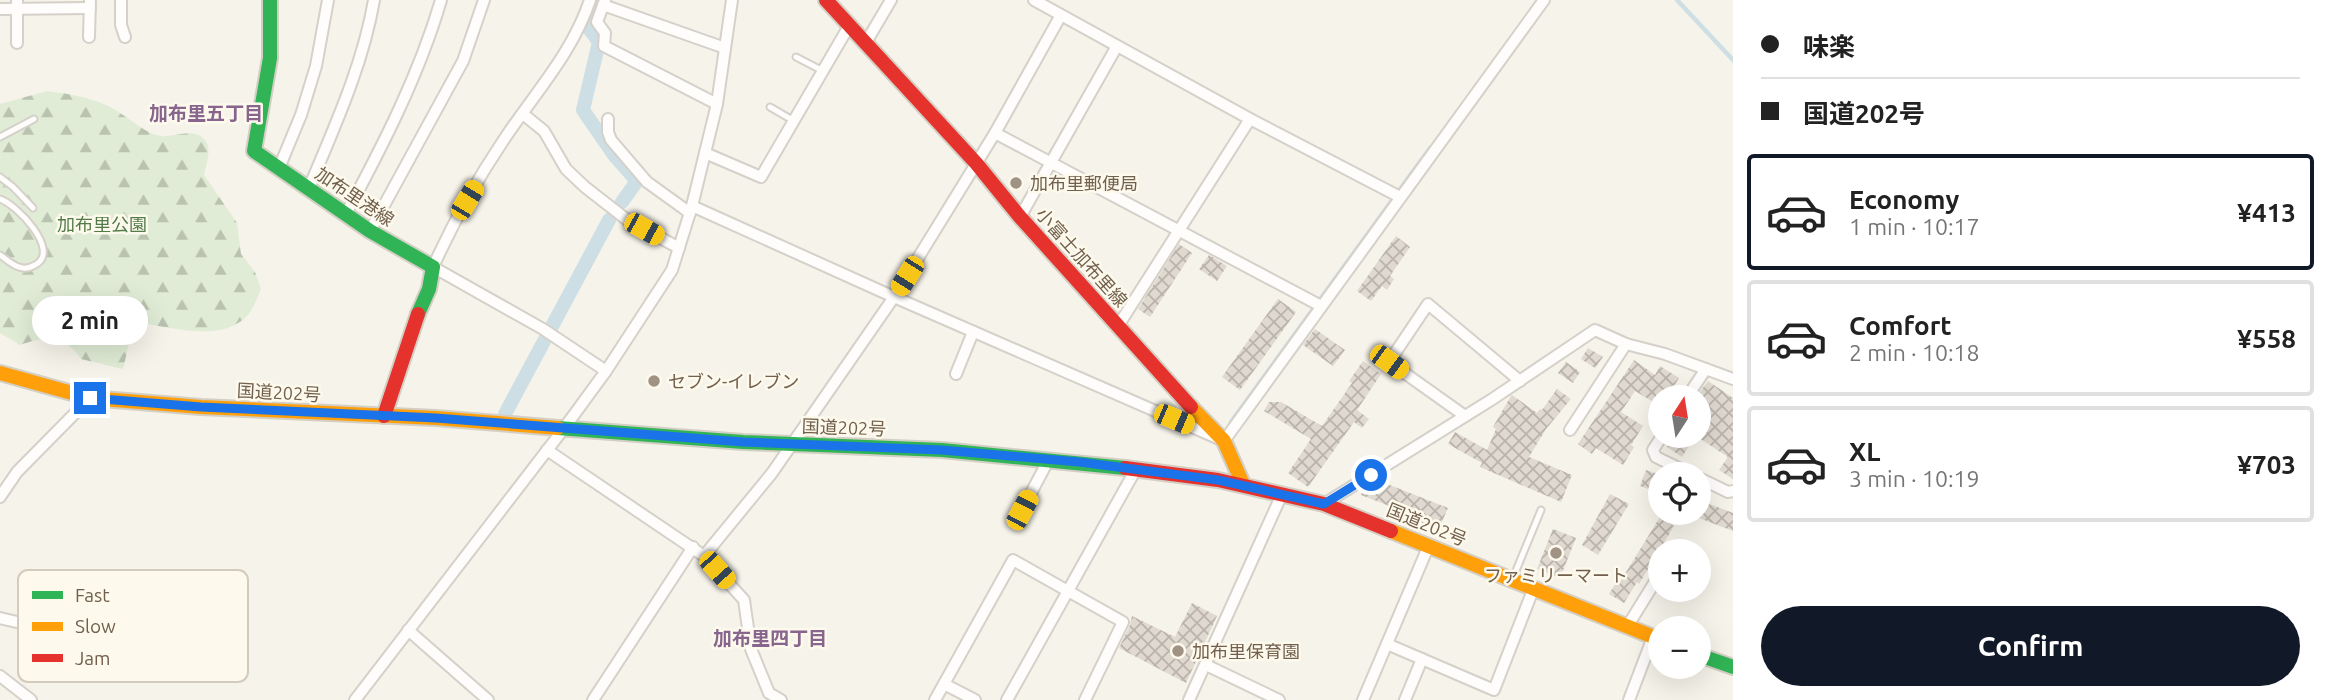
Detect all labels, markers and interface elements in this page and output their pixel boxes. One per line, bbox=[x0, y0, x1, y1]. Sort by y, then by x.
text: 味楽 bbox=[1803, 32, 1855, 61]
text: 国道202号 bbox=[1803, 99, 1925, 128]
district label: 加布里五丁目 bbox=[149, 102, 263, 124]
street label: 加布里港線 bbox=[312, 163, 398, 229]
place label: 加布里郵便局 bbox=[1030, 173, 1138, 193]
marker: 加布里郵便局 bbox=[1008, 175, 1024, 191]
car bbox=[448, 177, 487, 223]
icon: car bbox=[1765, 181, 1828, 244]
text: Economy bbox=[1849, 185, 1959, 214]
text: ¥413 bbox=[2237, 198, 2296, 227]
street label: 小富士加布里線 bbox=[1032, 203, 1132, 311]
car bbox=[621, 210, 668, 248]
park label: 加布里公園 bbox=[57, 214, 147, 234]
text: 1 min · 10:17 bbox=[1849, 214, 1980, 239]
car bbox=[887, 253, 928, 299]
callout: 2 min bbox=[32, 296, 148, 346]
icon: car bbox=[1765, 307, 1828, 370]
text: 2 min bbox=[61, 308, 119, 333]
text: Comfort bbox=[1849, 311, 1952, 340]
text: ¥558 bbox=[2237, 324, 2296, 353]
text: 2 min · 10:18 bbox=[1849, 340, 1980, 365]
car bbox=[1366, 341, 1413, 383]
place label: セブン-イレブン bbox=[668, 371, 799, 391]
marker: セブン-イレブン bbox=[646, 373, 662, 389]
street label: 国道202号 bbox=[236, 380, 322, 404]
route end bbox=[74, 382, 106, 414]
north arrow bbox=[1648, 385, 1712, 448]
map controls bbox=[1648, 385, 1711, 679]
car bbox=[1151, 401, 1198, 437]
street label: 国道202号 bbox=[801, 416, 887, 438]
icon: car bbox=[1765, 433, 1828, 496]
text: XL bbox=[1849, 437, 1880, 466]
text: ¥703 bbox=[2237, 450, 2296, 479]
route start bbox=[1355, 459, 1387, 491]
button: locate bbox=[1648, 462, 1711, 525]
text: 3 min · 10:19 bbox=[1849, 466, 1980, 491]
car bbox=[1003, 487, 1042, 533]
street label: 国道202号 bbox=[1384, 499, 1470, 549]
button: + bbox=[1648, 539, 1711, 602]
marker: ファミリーマート bbox=[1548, 545, 1564, 561]
car bbox=[696, 547, 739, 593]
place label: ファミリーマート bbox=[1484, 565, 1628, 585]
legend bbox=[18, 570, 248, 682]
text: Fast bbox=[75, 584, 110, 606]
button: Confirm bbox=[1761, 606, 2300, 686]
text: Slow bbox=[75, 615, 116, 637]
button: − bbox=[1648, 616, 1711, 679]
district label: 加布里四丁目 bbox=[713, 627, 827, 649]
place label: 加布里保育園 bbox=[1192, 641, 1300, 661]
marker: 加布里保育園 bbox=[1170, 643, 1186, 659]
text: Jam bbox=[75, 647, 111, 669]

